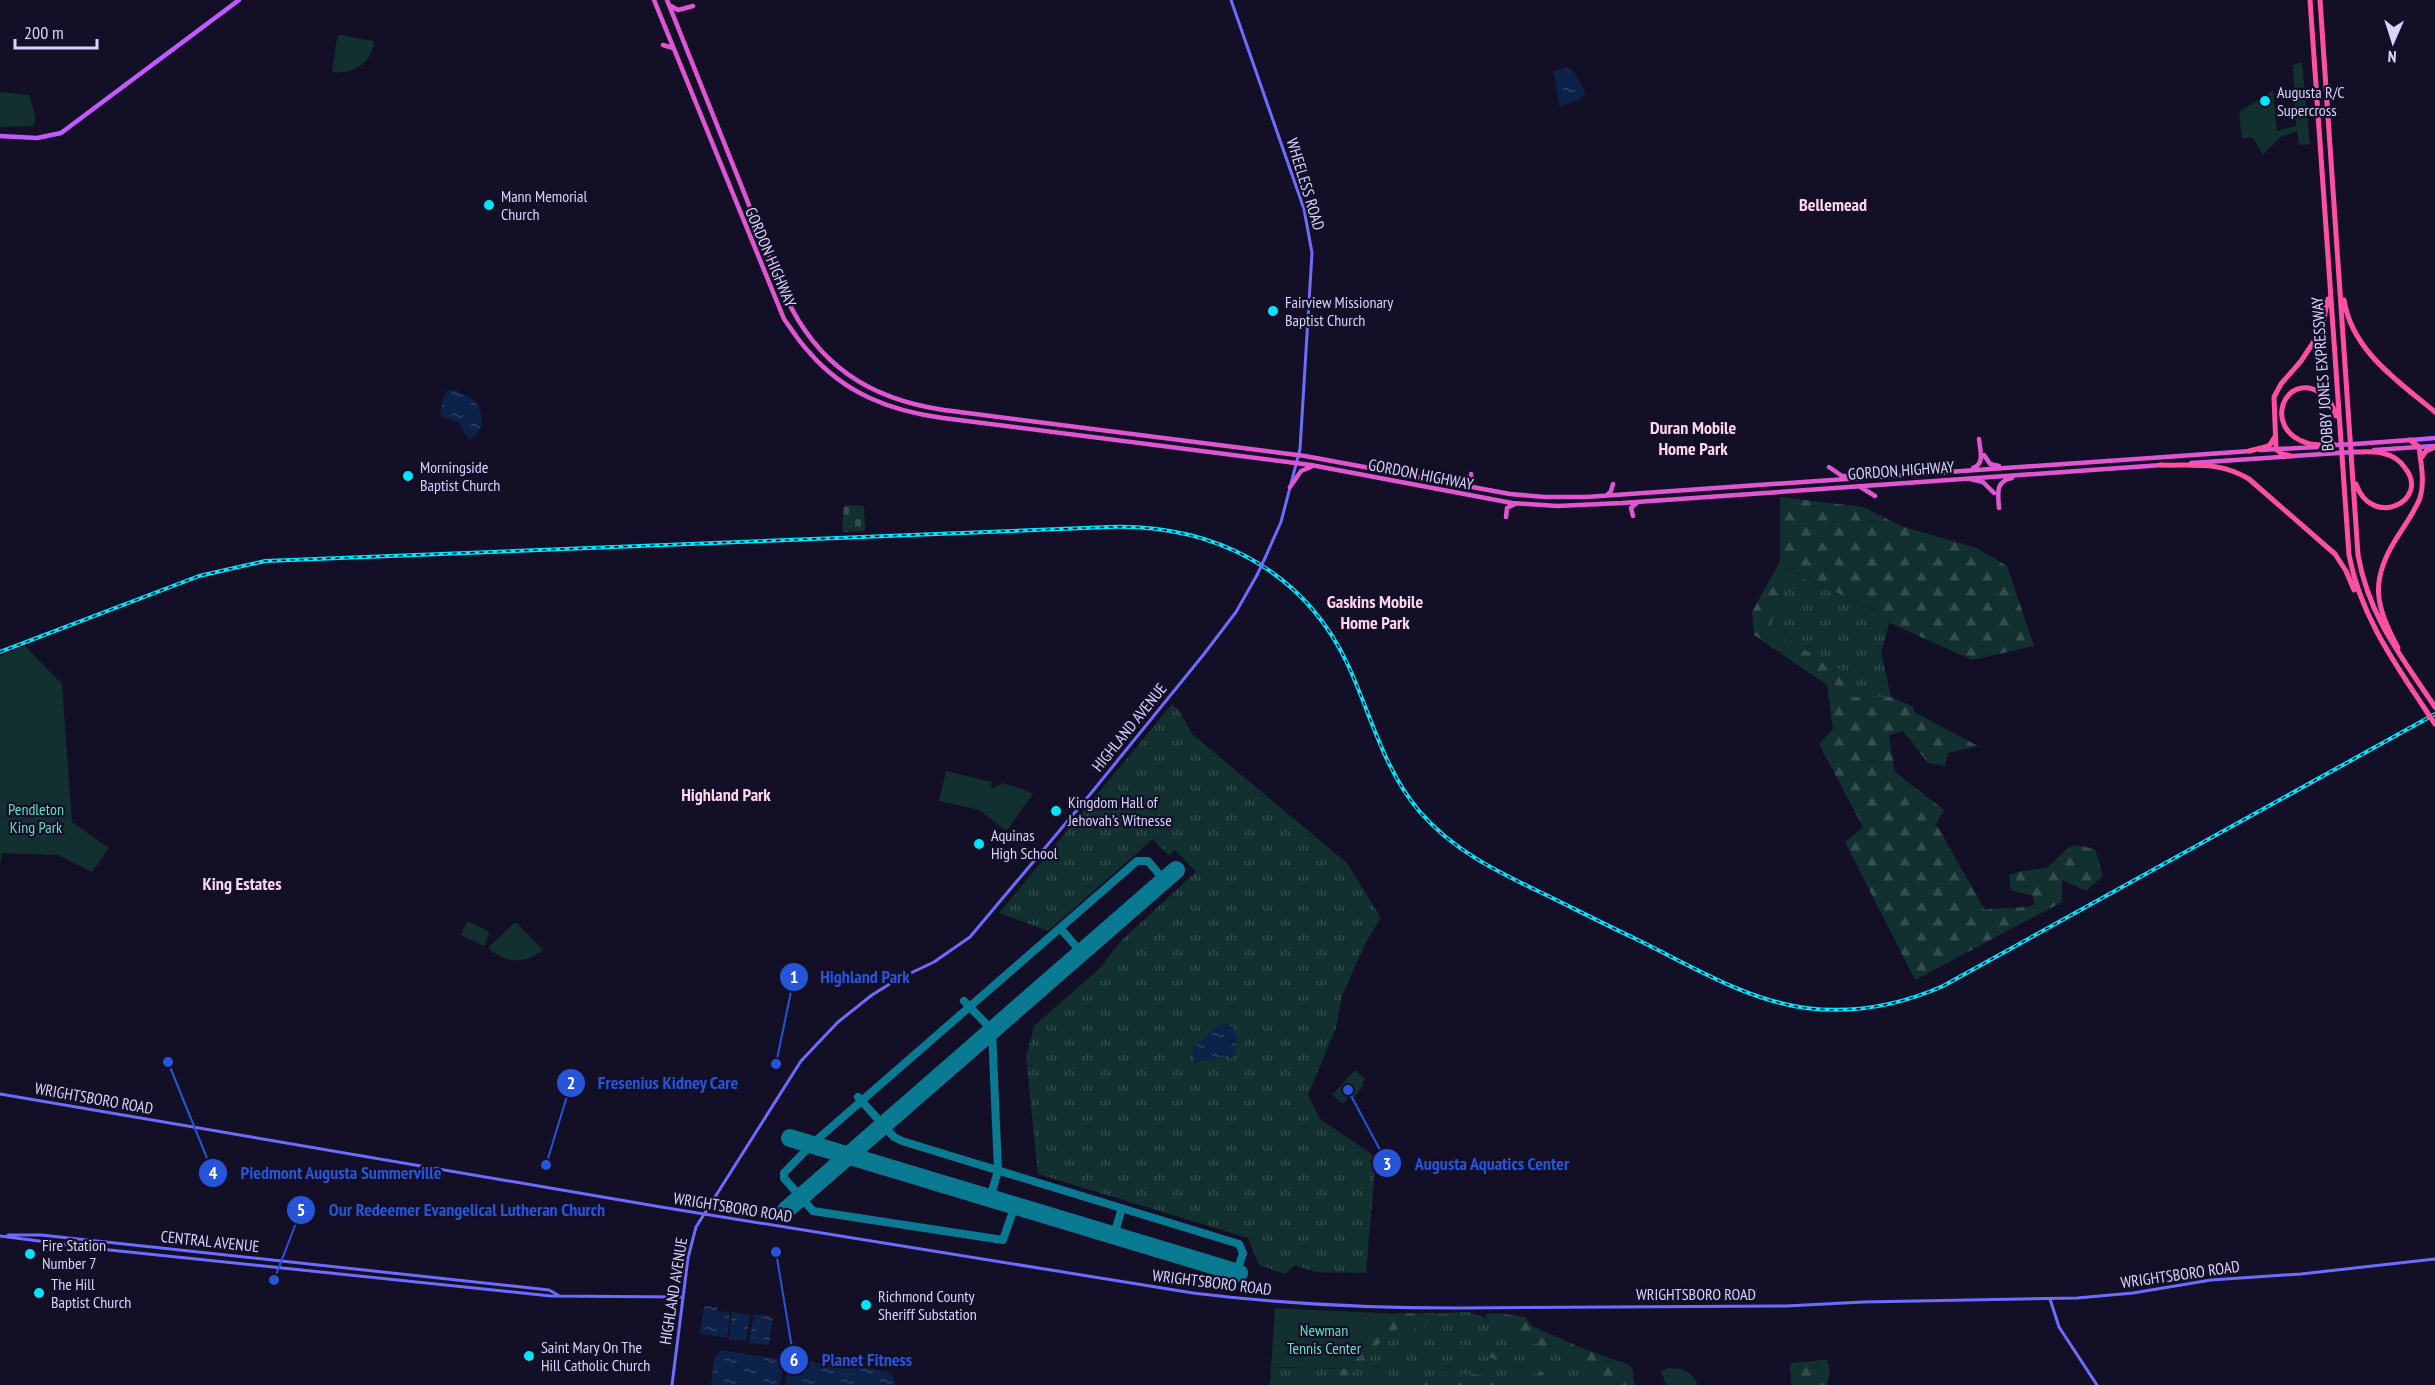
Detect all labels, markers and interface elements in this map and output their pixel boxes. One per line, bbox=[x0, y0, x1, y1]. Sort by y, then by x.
scale bar bbox=[15, 12, 98, 50]
north arrow bbox=[2363, 12, 2423, 72]
text: 200 m bbox=[24, 21, 64, 44]
text: N bbox=[2387, 47, 2397, 67]
place label: Augusta R/C Supercross bbox=[2277, 82, 2345, 120]
marker: Augusta R/C Supercross bbox=[2258, 94, 2272, 108]
street label: WHEELESS ROAD bbox=[1283, 136, 1329, 232]
place label: Mann Memorial Church bbox=[501, 186, 587, 224]
district label: Bellemead bbox=[1799, 193, 1867, 216]
marker: Mann Memorial Church bbox=[482, 198, 496, 212]
street label: GORDON HIGHWAY bbox=[741, 204, 801, 311]
place label: Fairview Missionary Baptist Church bbox=[1285, 292, 1393, 330]
street label: BOBBY JONES EXPRESSWAY bbox=[2307, 295, 2337, 452]
marker: Fairview Missionary Baptist Church bbox=[1266, 304, 1280, 318]
district label: Duran Mobile Home Park bbox=[1650, 416, 1736, 460]
street label: GORDON HIGHWAY bbox=[1367, 454, 1476, 494]
street label: GORDON HIGHWAY bbox=[1847, 456, 1956, 484]
place label: Morningside Baptist Church bbox=[420, 457, 500, 495]
marker: Morningside Baptist Church bbox=[401, 469, 415, 483]
district label: Gaskins Mobile Home Park bbox=[1327, 590, 1423, 634]
street label: HIGHLAND AVENUE bbox=[1087, 679, 1171, 775]
district label: Highland Park bbox=[681, 783, 771, 806]
place label: Kingdom Hall of Jehovah’s Witnesse bbox=[1067, 792, 1172, 830]
park label: Pendleton King Park bbox=[8, 799, 64, 837]
marker: Kingdom Hall of Jehovah’s Witnesse bbox=[1049, 804, 1063, 818]
place label: Aquinas High School bbox=[991, 825, 1058, 863]
marker: Aquinas High School bbox=[972, 837, 986, 851]
district label: King Estates bbox=[202, 872, 282, 895]
callout: Highland Park bbox=[779, 959, 922, 995]
text: 1 bbox=[790, 965, 798, 988]
text: Highland Park bbox=[820, 965, 910, 988]
callout: Fresenius Kidney Care bbox=[556, 1065, 751, 1101]
text: 2 bbox=[567, 1071, 575, 1094]
text: Fresenius Kidney Care bbox=[598, 1071, 738, 1094]
street label: WRIGHTSBORO ROAD bbox=[33, 1078, 155, 1118]
callout: Augusta Aquatics Center bbox=[1372, 1145, 1581, 1181]
text: 3 bbox=[1383, 1152, 1391, 1175]
text: Augusta Aquatics Center bbox=[1414, 1152, 1570, 1175]
callout: Piedmont Augusta Summerville bbox=[198, 1155, 454, 1191]
text: 4 bbox=[209, 1161, 218, 1184]
text: Piedmont Augusta Summerville bbox=[241, 1161, 442, 1184]
street label: WRIGHTSBORO ROAD bbox=[672, 1188, 794, 1226]
callout: Our Redeemer Evangelical Lutheran Church bbox=[286, 1192, 617, 1228]
text: 5 bbox=[297, 1198, 305, 1221]
text: Our Redeemer Evangelical Lutheran Church bbox=[329, 1198, 605, 1221]
street label: CENTRAL AVENUE bbox=[160, 1226, 260, 1256]
place label: Fire Station Number 7 bbox=[42, 1235, 106, 1273]
street label: HIGHLAND AVENUE bbox=[655, 1236, 691, 1346]
marker: Fire Station Number 7 bbox=[23, 1247, 37, 1261]
street label: WRIGHTSBORO ROAD bbox=[2119, 1256, 2241, 1292]
street label: WRIGHTSBORO ROAD bbox=[1151, 1265, 1273, 1299]
place label: The Hill Baptist Church bbox=[51, 1274, 131, 1312]
street label: WRIGHTSBORO ROAD bbox=[1636, 1284, 1756, 1304]
marker: The Hill Baptist Church bbox=[32, 1286, 46, 1300]
place label: Richmond County Sheriff Substation bbox=[878, 1286, 977, 1324]
marker: Richmond County Sheriff Substation bbox=[859, 1298, 873, 1312]
park label: Newman Tennis Center bbox=[1287, 1320, 1362, 1358]
place label: Saint Mary On The Hill Catholic Church bbox=[541, 1337, 650, 1375]
callout: Planet Fitness bbox=[779, 1342, 924, 1378]
text: 6 bbox=[790, 1348, 798, 1371]
text: Planet Fitness bbox=[822, 1348, 912, 1371]
marker: Saint Mary On The Hill Catholic Church bbox=[522, 1349, 536, 1363]

